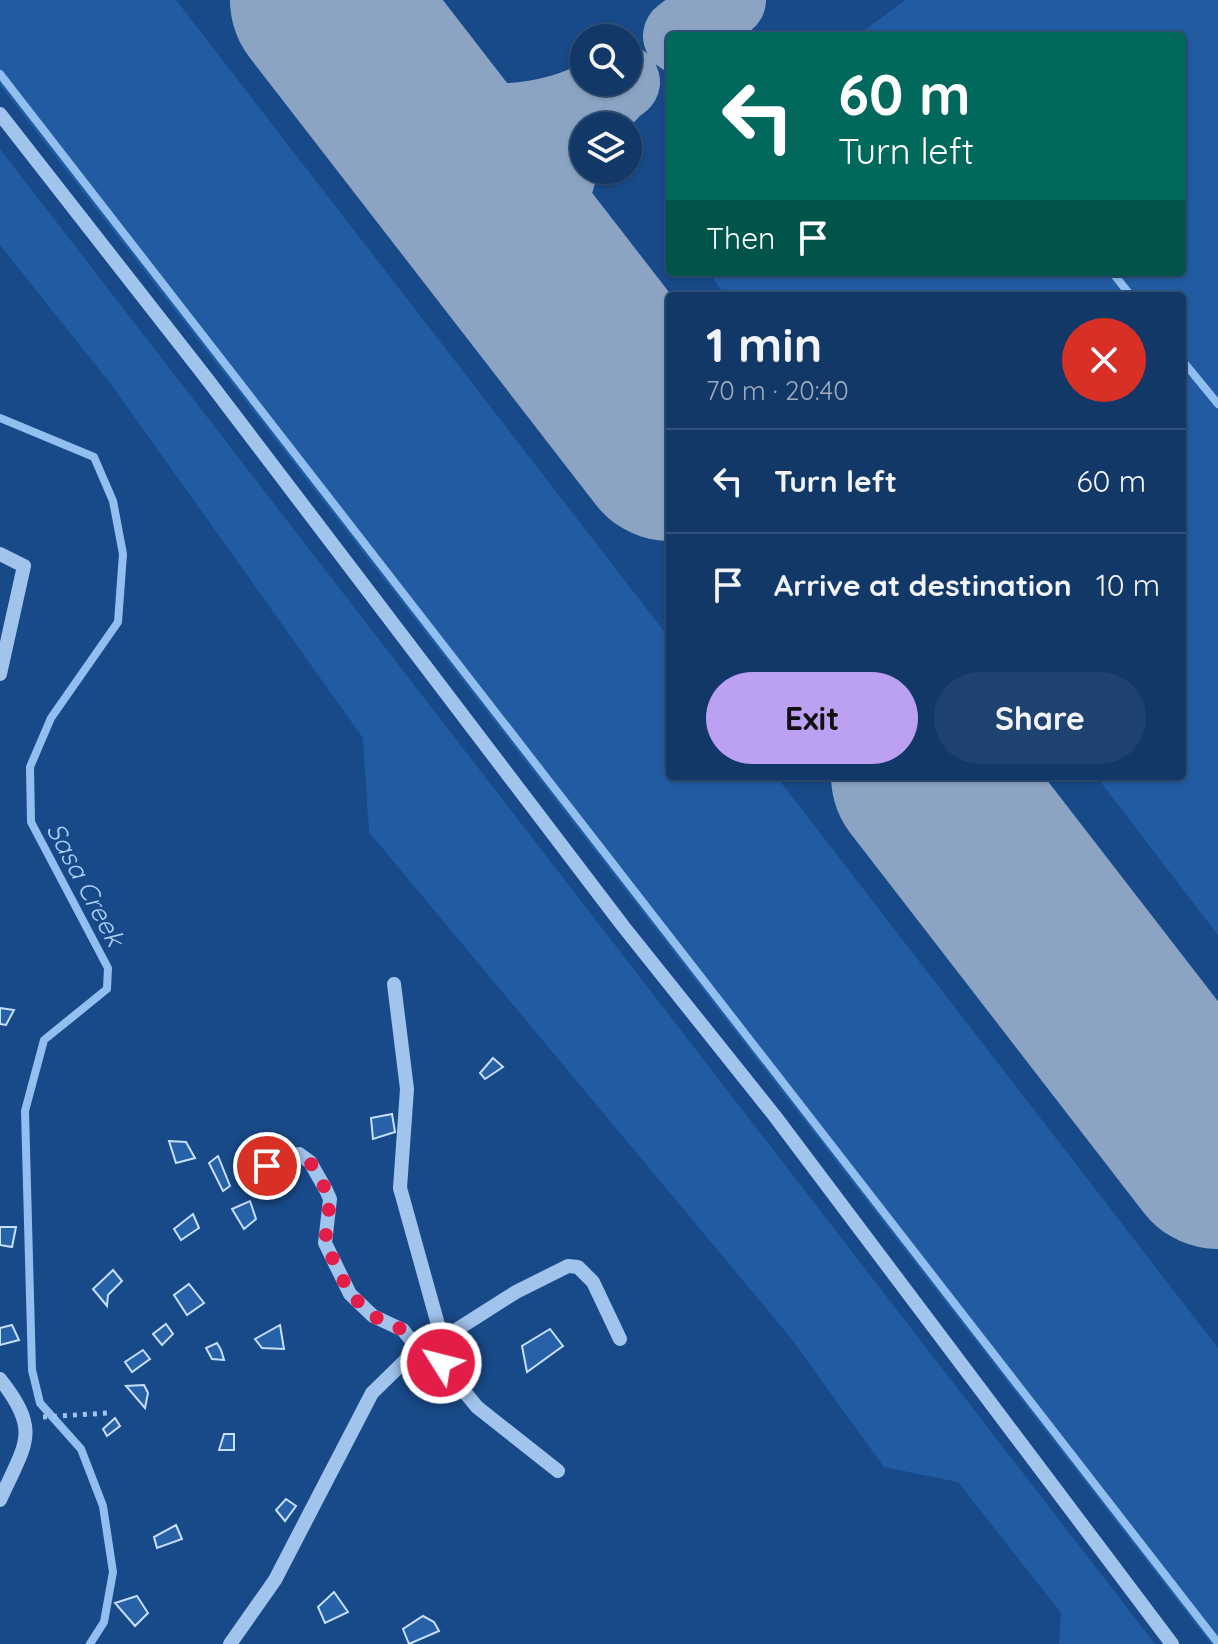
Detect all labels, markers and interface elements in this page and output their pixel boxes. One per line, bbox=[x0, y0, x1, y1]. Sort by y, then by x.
map controls bbox=[570, 24, 642, 184]
button: search bbox=[570, 24, 642, 96]
text: 60 m bbox=[838, 59, 971, 129]
icon: left bbox=[706, 64, 810, 168]
button: layers bbox=[570, 112, 642, 184]
text: Turn left bbox=[838, 128, 974, 173]
icon: arrive bbox=[791, 216, 835, 260]
text: Then bbox=[706, 219, 775, 257]
text: 1 min bbox=[706, 314, 822, 374]
button: close bbox=[1062, 318, 1146, 402]
text: 70 m · 20:40 bbox=[706, 374, 849, 407]
icon: left bbox=[706, 459, 750, 503]
text: Turn left bbox=[774, 462, 897, 500]
text: 60 m bbox=[1076, 462, 1146, 500]
icon: arrive bbox=[706, 563, 750, 607]
text: Arrive at destination bbox=[774, 566, 1072, 604]
text: 10 m bbox=[1096, 566, 1160, 604]
button: Exit bbox=[706, 672, 918, 764]
button: Share bbox=[934, 672, 1146, 764]
water label: Sasa Creek bbox=[40, 817, 133, 953]
pin bbox=[233, 1132, 301, 1200]
icon: arrive bbox=[245, 1144, 289, 1188]
position arrow bbox=[399, 1321, 483, 1405]

